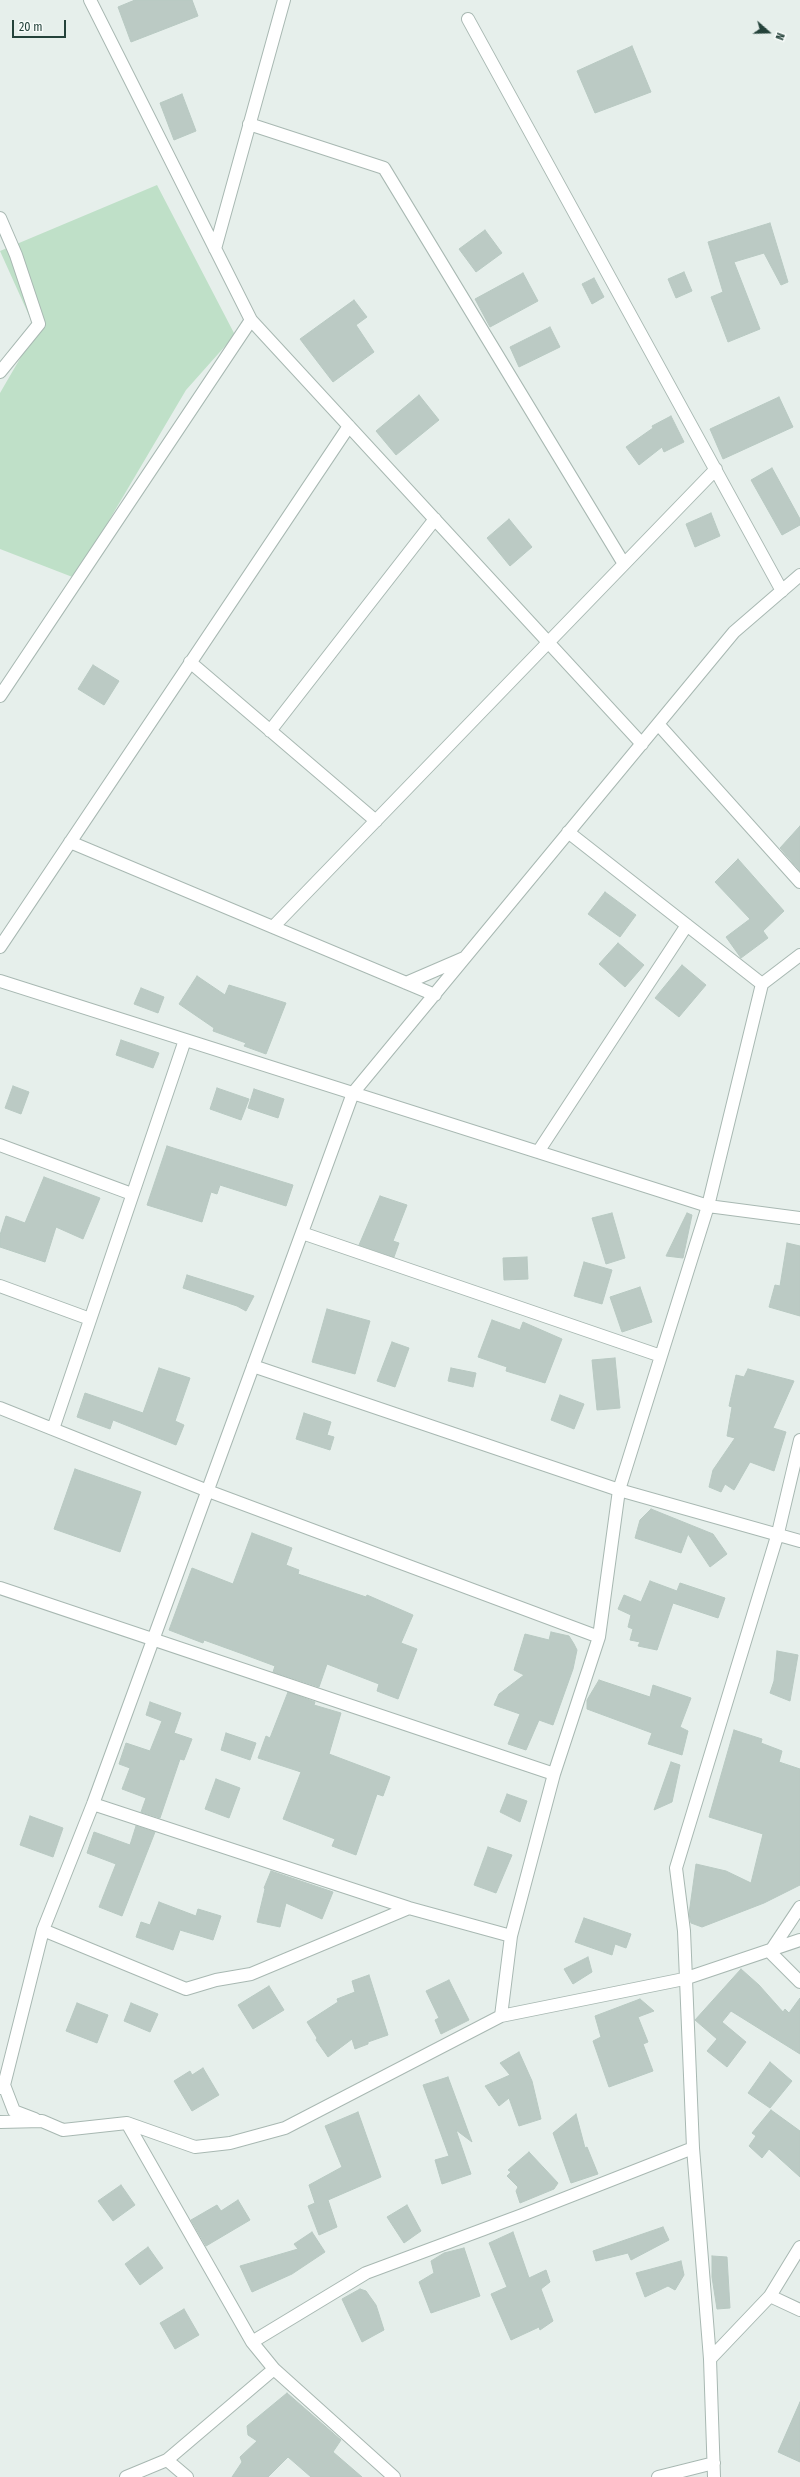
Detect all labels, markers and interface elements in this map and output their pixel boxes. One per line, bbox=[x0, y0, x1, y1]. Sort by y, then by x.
scale bar bbox=[14, 12, 68, 38]
north arrow bbox=[748, 12, 788, 52]
text: 20 m bbox=[19, 20, 43, 34]
text: N bbox=[773, 31, 787, 42]

